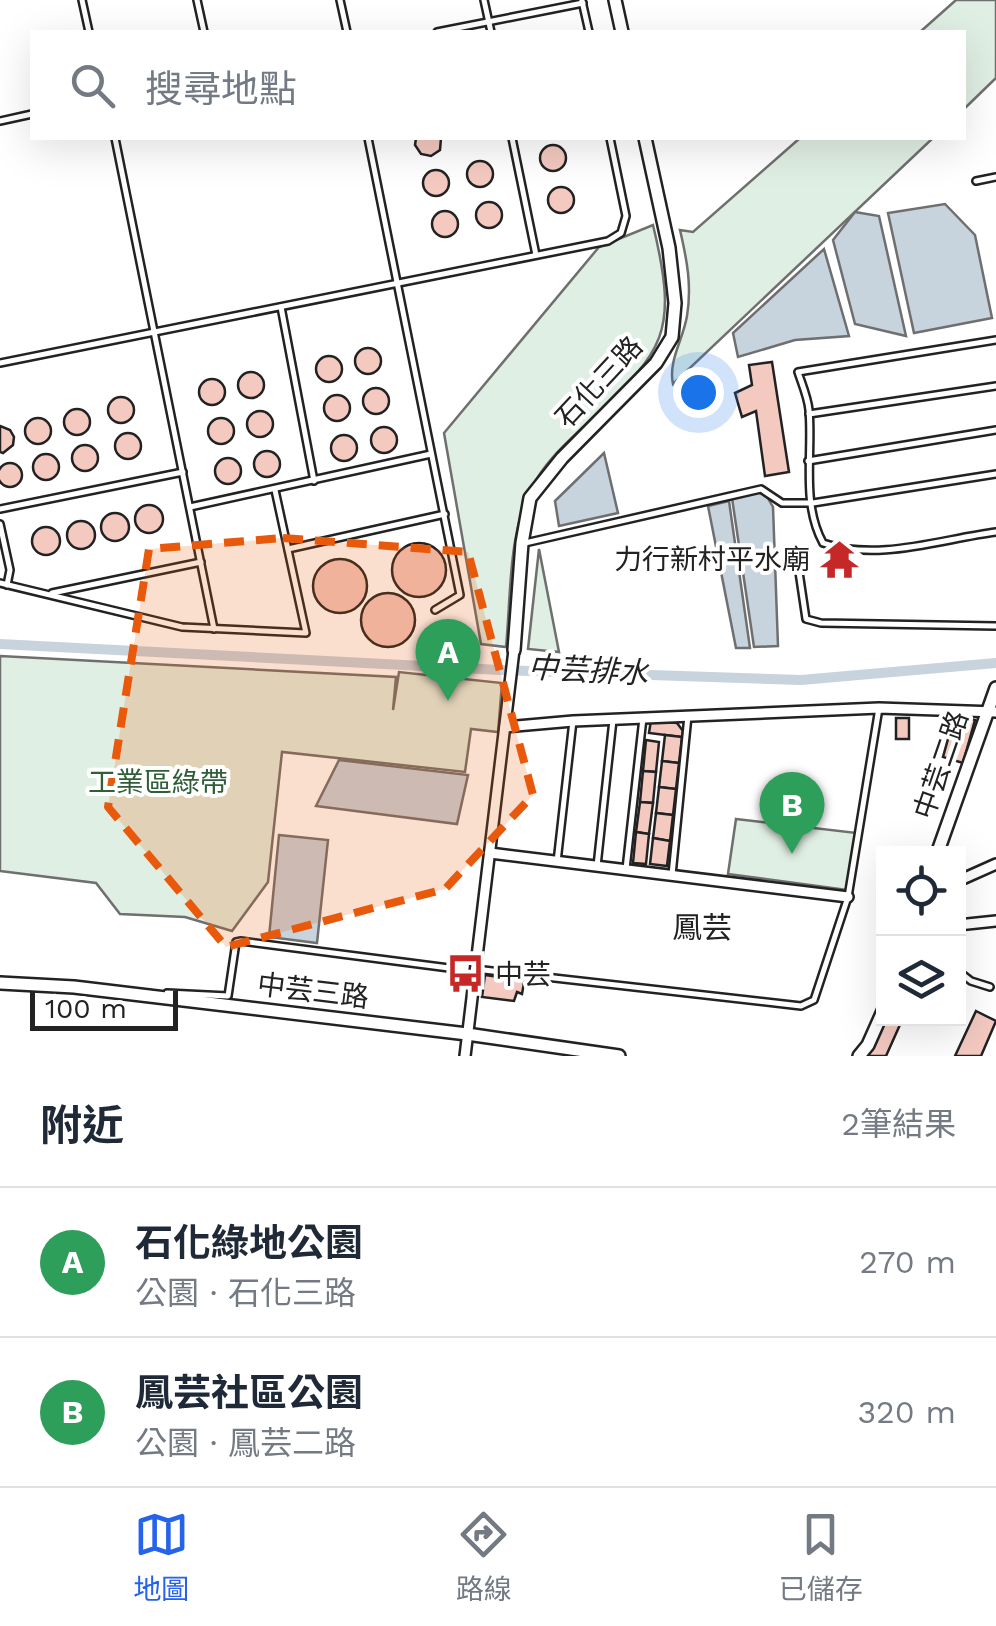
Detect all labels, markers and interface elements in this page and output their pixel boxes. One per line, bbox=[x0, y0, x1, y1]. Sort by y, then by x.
search box bbox=[30, 30, 966, 140]
icon: search bbox=[65, 58, 120, 113]
text: 搜尋地點 bbox=[145, 67, 297, 111]
street label: 石化三路 bbox=[549, 330, 649, 434]
your location bbox=[673, 367, 724, 418]
temple icon: 力行新村平水廟 bbox=[819, 538, 861, 580]
place label: 力行新村平水廟 bbox=[614, 543, 810, 576]
pin: A bbox=[416, 618, 480, 701]
water label: 中芸排水 bbox=[527, 649, 651, 691]
street label: 中芸二路 bbox=[907, 707, 975, 823]
park label: 工業區綠帶 bbox=[88, 766, 228, 799]
pin: B bbox=[760, 772, 824, 854]
map controls bbox=[876, 846, 966, 1026]
button: locate bbox=[876, 846, 966, 936]
district label: 鳳芸 bbox=[672, 910, 732, 945]
button: layers bbox=[876, 936, 966, 1026]
bus stop icon: 中芸 bbox=[444, 953, 486, 995]
place label: 中芸 bbox=[495, 958, 551, 991]
street label: 中芸三路 bbox=[255, 968, 371, 1014]
scale bar bbox=[30, 986, 178, 1030]
text: 100 m bbox=[45, 992, 127, 1025]
text: 附近 bbox=[40, 1101, 124, 1150]
text: 2筆結果 bbox=[841, 1105, 956, 1143]
text: 石化綠地公園 bbox=[135, 1221, 363, 1265]
text: A bbox=[62, 1243, 83, 1281]
text: 270 m bbox=[859, 1243, 956, 1281]
text: 公園 · 石化三路 bbox=[135, 1274, 356, 1312]
text: 鳳芸社區公園 bbox=[135, 1371, 363, 1415]
text: B bbox=[62, 1393, 83, 1431]
text: 320 m bbox=[857, 1393, 956, 1431]
text: 公園 · 鳳芸二路 bbox=[135, 1424, 356, 1462]
tab: 地圖 bbox=[133, 1507, 189, 1607]
tab: 路線 bbox=[456, 1507, 512, 1607]
tab: 已儲存 bbox=[779, 1507, 863, 1607]

